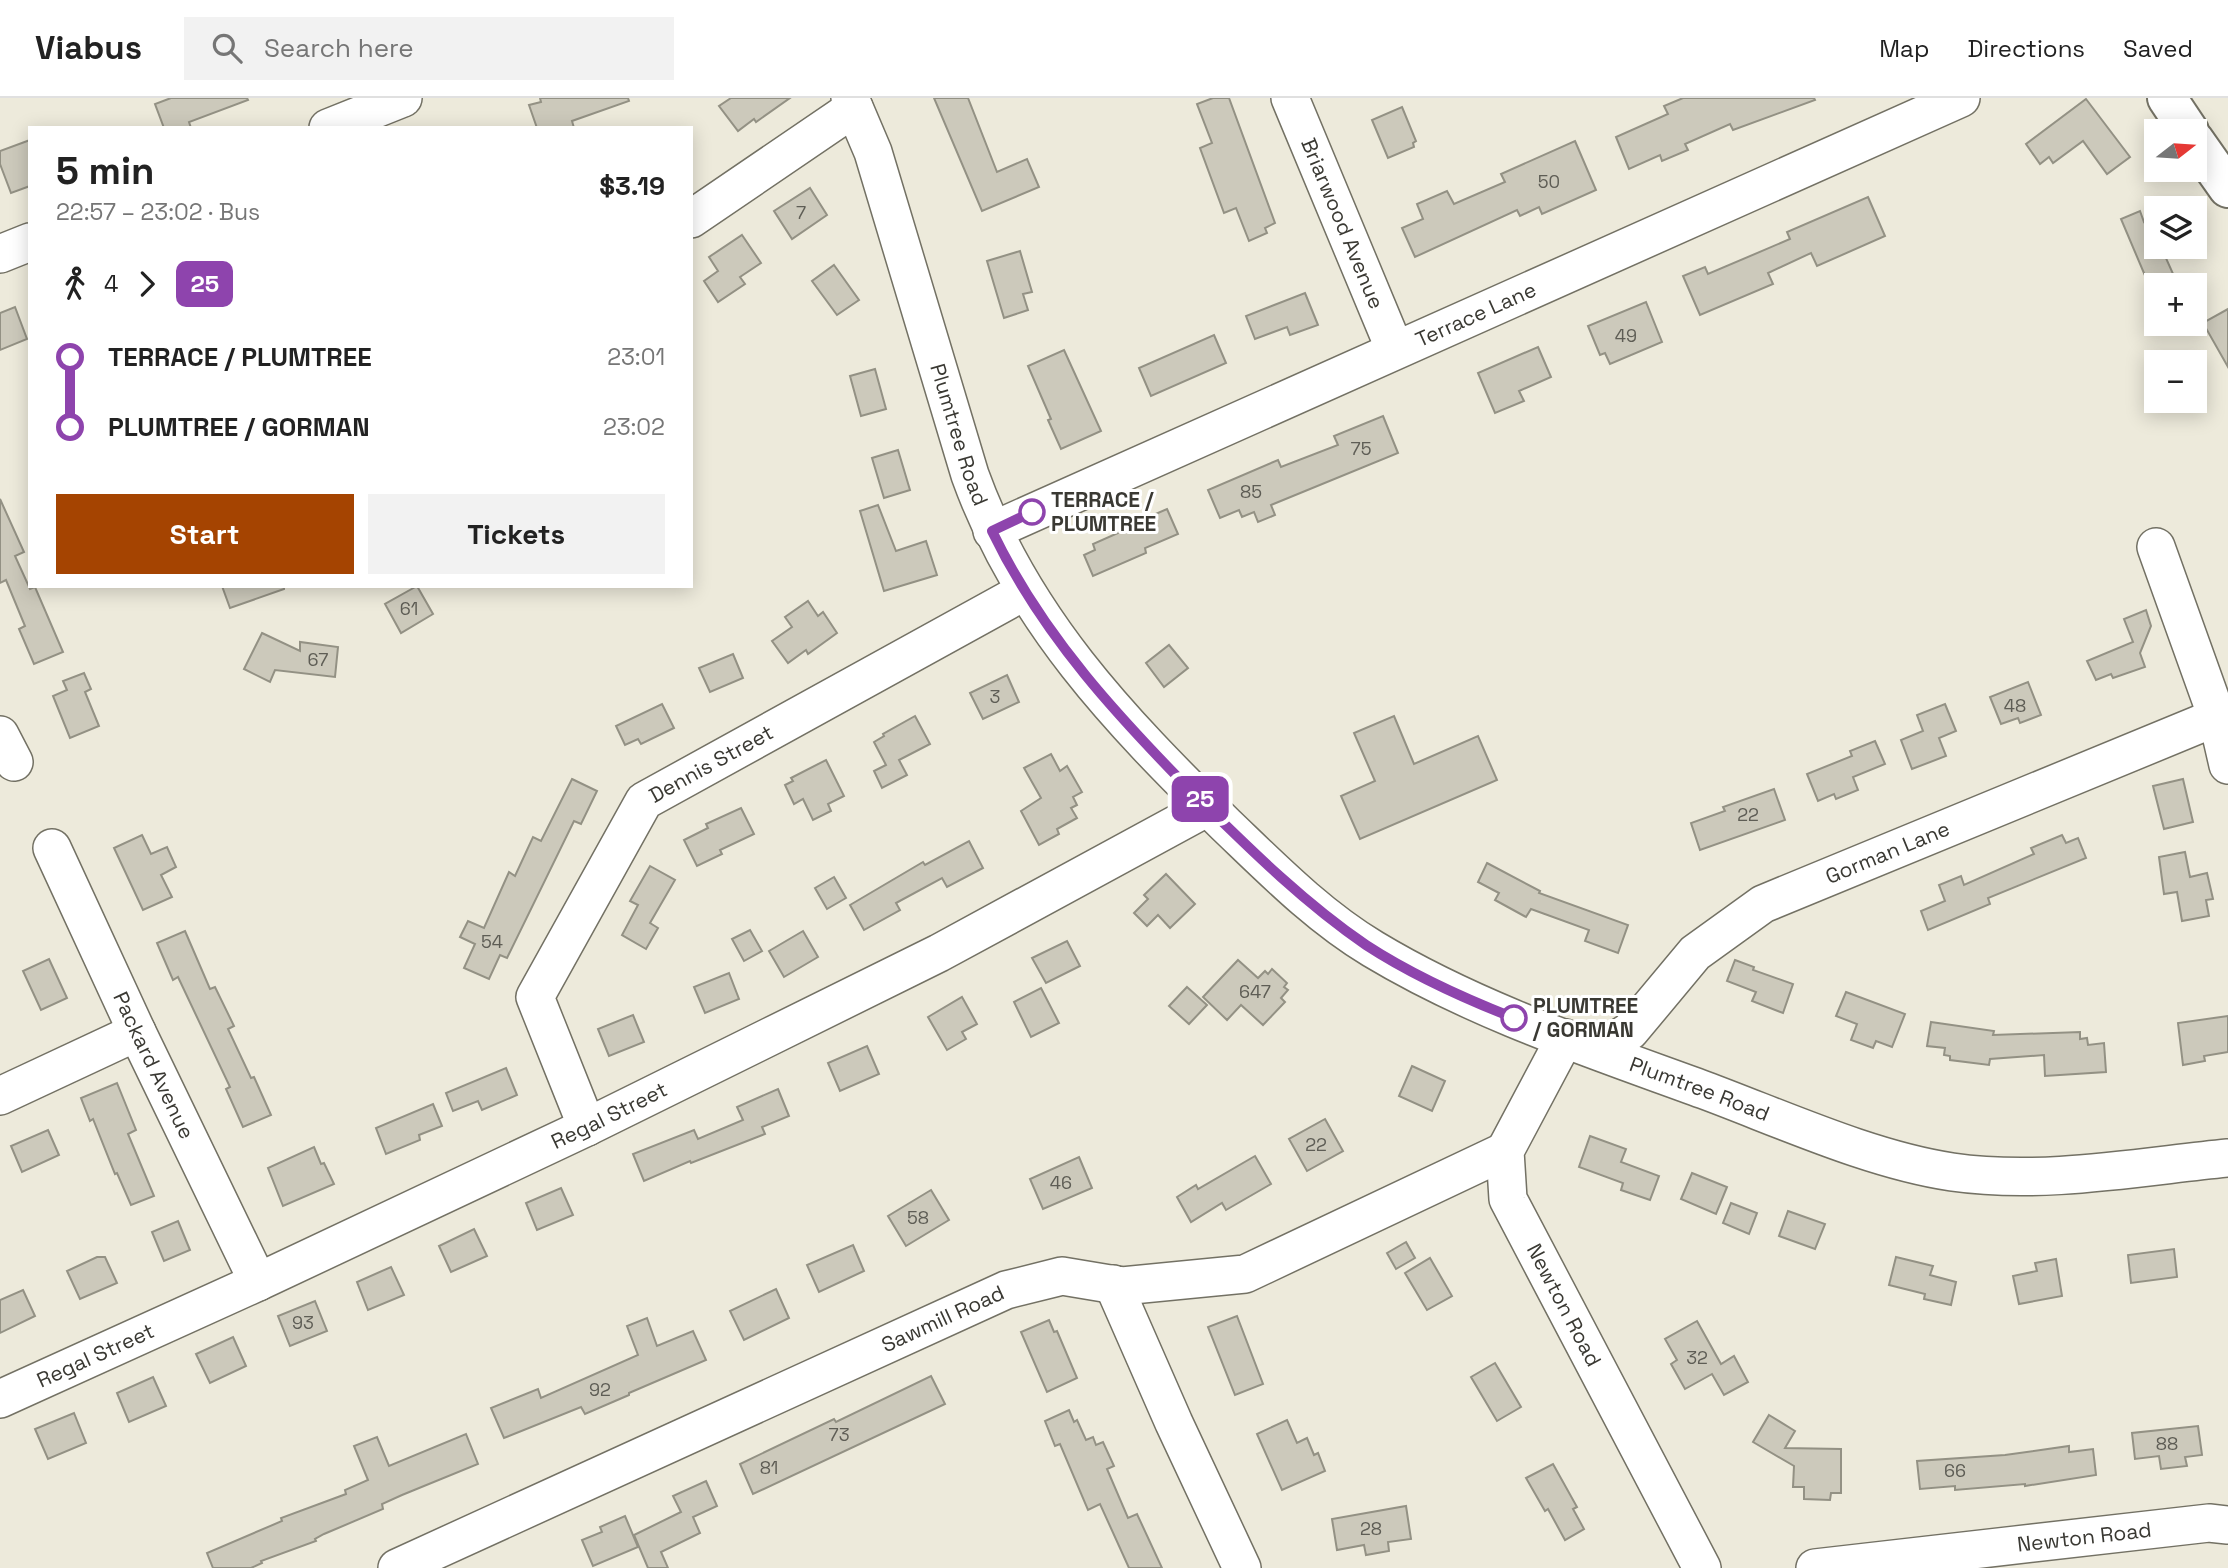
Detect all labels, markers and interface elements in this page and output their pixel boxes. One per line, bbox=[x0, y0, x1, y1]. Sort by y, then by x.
search box bbox=[184, 17, 674, 80]
text: Viabus bbox=[35, 27, 142, 69]
icon: search bbox=[208, 29, 246, 67]
text: Search here bbox=[264, 31, 414, 65]
text: Map bbox=[1879, 33, 1929, 64]
text: Directions bbox=[1967, 33, 2085, 64]
text: Saved bbox=[2123, 33, 2193, 64]
north arrow bbox=[2144, 119, 2207, 182]
map controls bbox=[2144, 119, 2207, 413]
street label: Briarwood Avenue bbox=[1295, 134, 1390, 313]
text: 5 min bbox=[56, 147, 154, 195]
text: $3.19 bbox=[599, 169, 665, 203]
house number: 50 bbox=[1538, 170, 1560, 193]
button: layers bbox=[2144, 196, 2207, 259]
text: 22:57 – 23:02 · Bus bbox=[56, 197, 260, 227]
house number: 7 bbox=[796, 201, 806, 224]
icon: walk bbox=[56, 265, 94, 303]
icon: forward bbox=[128, 265, 166, 303]
text: 25 bbox=[190, 268, 219, 299]
text: 4 bbox=[104, 269, 118, 299]
button: + bbox=[2144, 273, 2207, 336]
street label: Terrace Lane bbox=[1411, 276, 1540, 353]
house number: 49 bbox=[1615, 324, 1637, 347]
text: TERRACE / PLUMTREE bbox=[108, 340, 372, 374]
text: 23:01 bbox=[607, 342, 665, 372]
button: − bbox=[2144, 350, 2207, 413]
street label: Plumtree Road bbox=[924, 360, 995, 510]
text: PLUMTREE / GORMAN bbox=[108, 410, 370, 444]
text: 23:02 bbox=[603, 412, 665, 442]
house number: 75 bbox=[1351, 437, 1371, 460]
house number: 85 bbox=[1240, 480, 1262, 503]
place label: TERRACE / PLUMTREE bbox=[1051, 486, 1156, 537]
button: Start bbox=[56, 494, 354, 574]
button: Tickets bbox=[368, 494, 665, 574]
marker: TERRACE / PLUMTREE bbox=[1019, 499, 1045, 525]
house number: 61 bbox=[400, 597, 418, 620]
house number: 67 bbox=[308, 648, 328, 671]
house number: 3 bbox=[990, 685, 1000, 708]
house number: 48 bbox=[2004, 694, 2026, 717]
street label: Dennis Street bbox=[644, 718, 778, 809]
line badge: 25 bbox=[1168, 776, 1232, 822]
text: 25 bbox=[1186, 783, 1214, 814]
house number: 22 bbox=[1737, 803, 1759, 826]
street label: Gorman Lane bbox=[1821, 815, 1954, 890]
house number: 54 bbox=[481, 930, 503, 953]
house number: 647 bbox=[1239, 980, 1271, 1003]
street label: Packard Avenue bbox=[107, 987, 201, 1143]
place label: PLUMTREE / GORMAN bbox=[1532, 992, 1638, 1043]
marker: PLUMTREE / GORMAN bbox=[1501, 1005, 1527, 1031]
street label: Plumtree Road bbox=[1626, 1050, 1773, 1127]
street label: Regal Street bbox=[547, 1075, 672, 1155]
house number: 22 bbox=[1305, 1133, 1327, 1156]
house number: 46 bbox=[1050, 1171, 1072, 1194]
house number: 58 bbox=[907, 1206, 929, 1229]
street label: Newton Road bbox=[1521, 1239, 1608, 1371]
street label: Sawmill Road bbox=[877, 1279, 1008, 1358]
house number: 93 bbox=[292, 1311, 314, 1334]
street label: Regal Street bbox=[32, 1317, 158, 1394]
house number: 32 bbox=[1686, 1346, 1708, 1369]
house number: 92 bbox=[589, 1378, 611, 1401]
house number: 73 bbox=[828, 1423, 850, 1446]
house number: 88 bbox=[2156, 1432, 2178, 1455]
house number: 81 bbox=[760, 1456, 778, 1479]
house number: 66 bbox=[1944, 1459, 1966, 1482]
street label: Newton Road bbox=[2016, 1516, 2153, 1558]
house number: 28 bbox=[1360, 1517, 1382, 1540]

